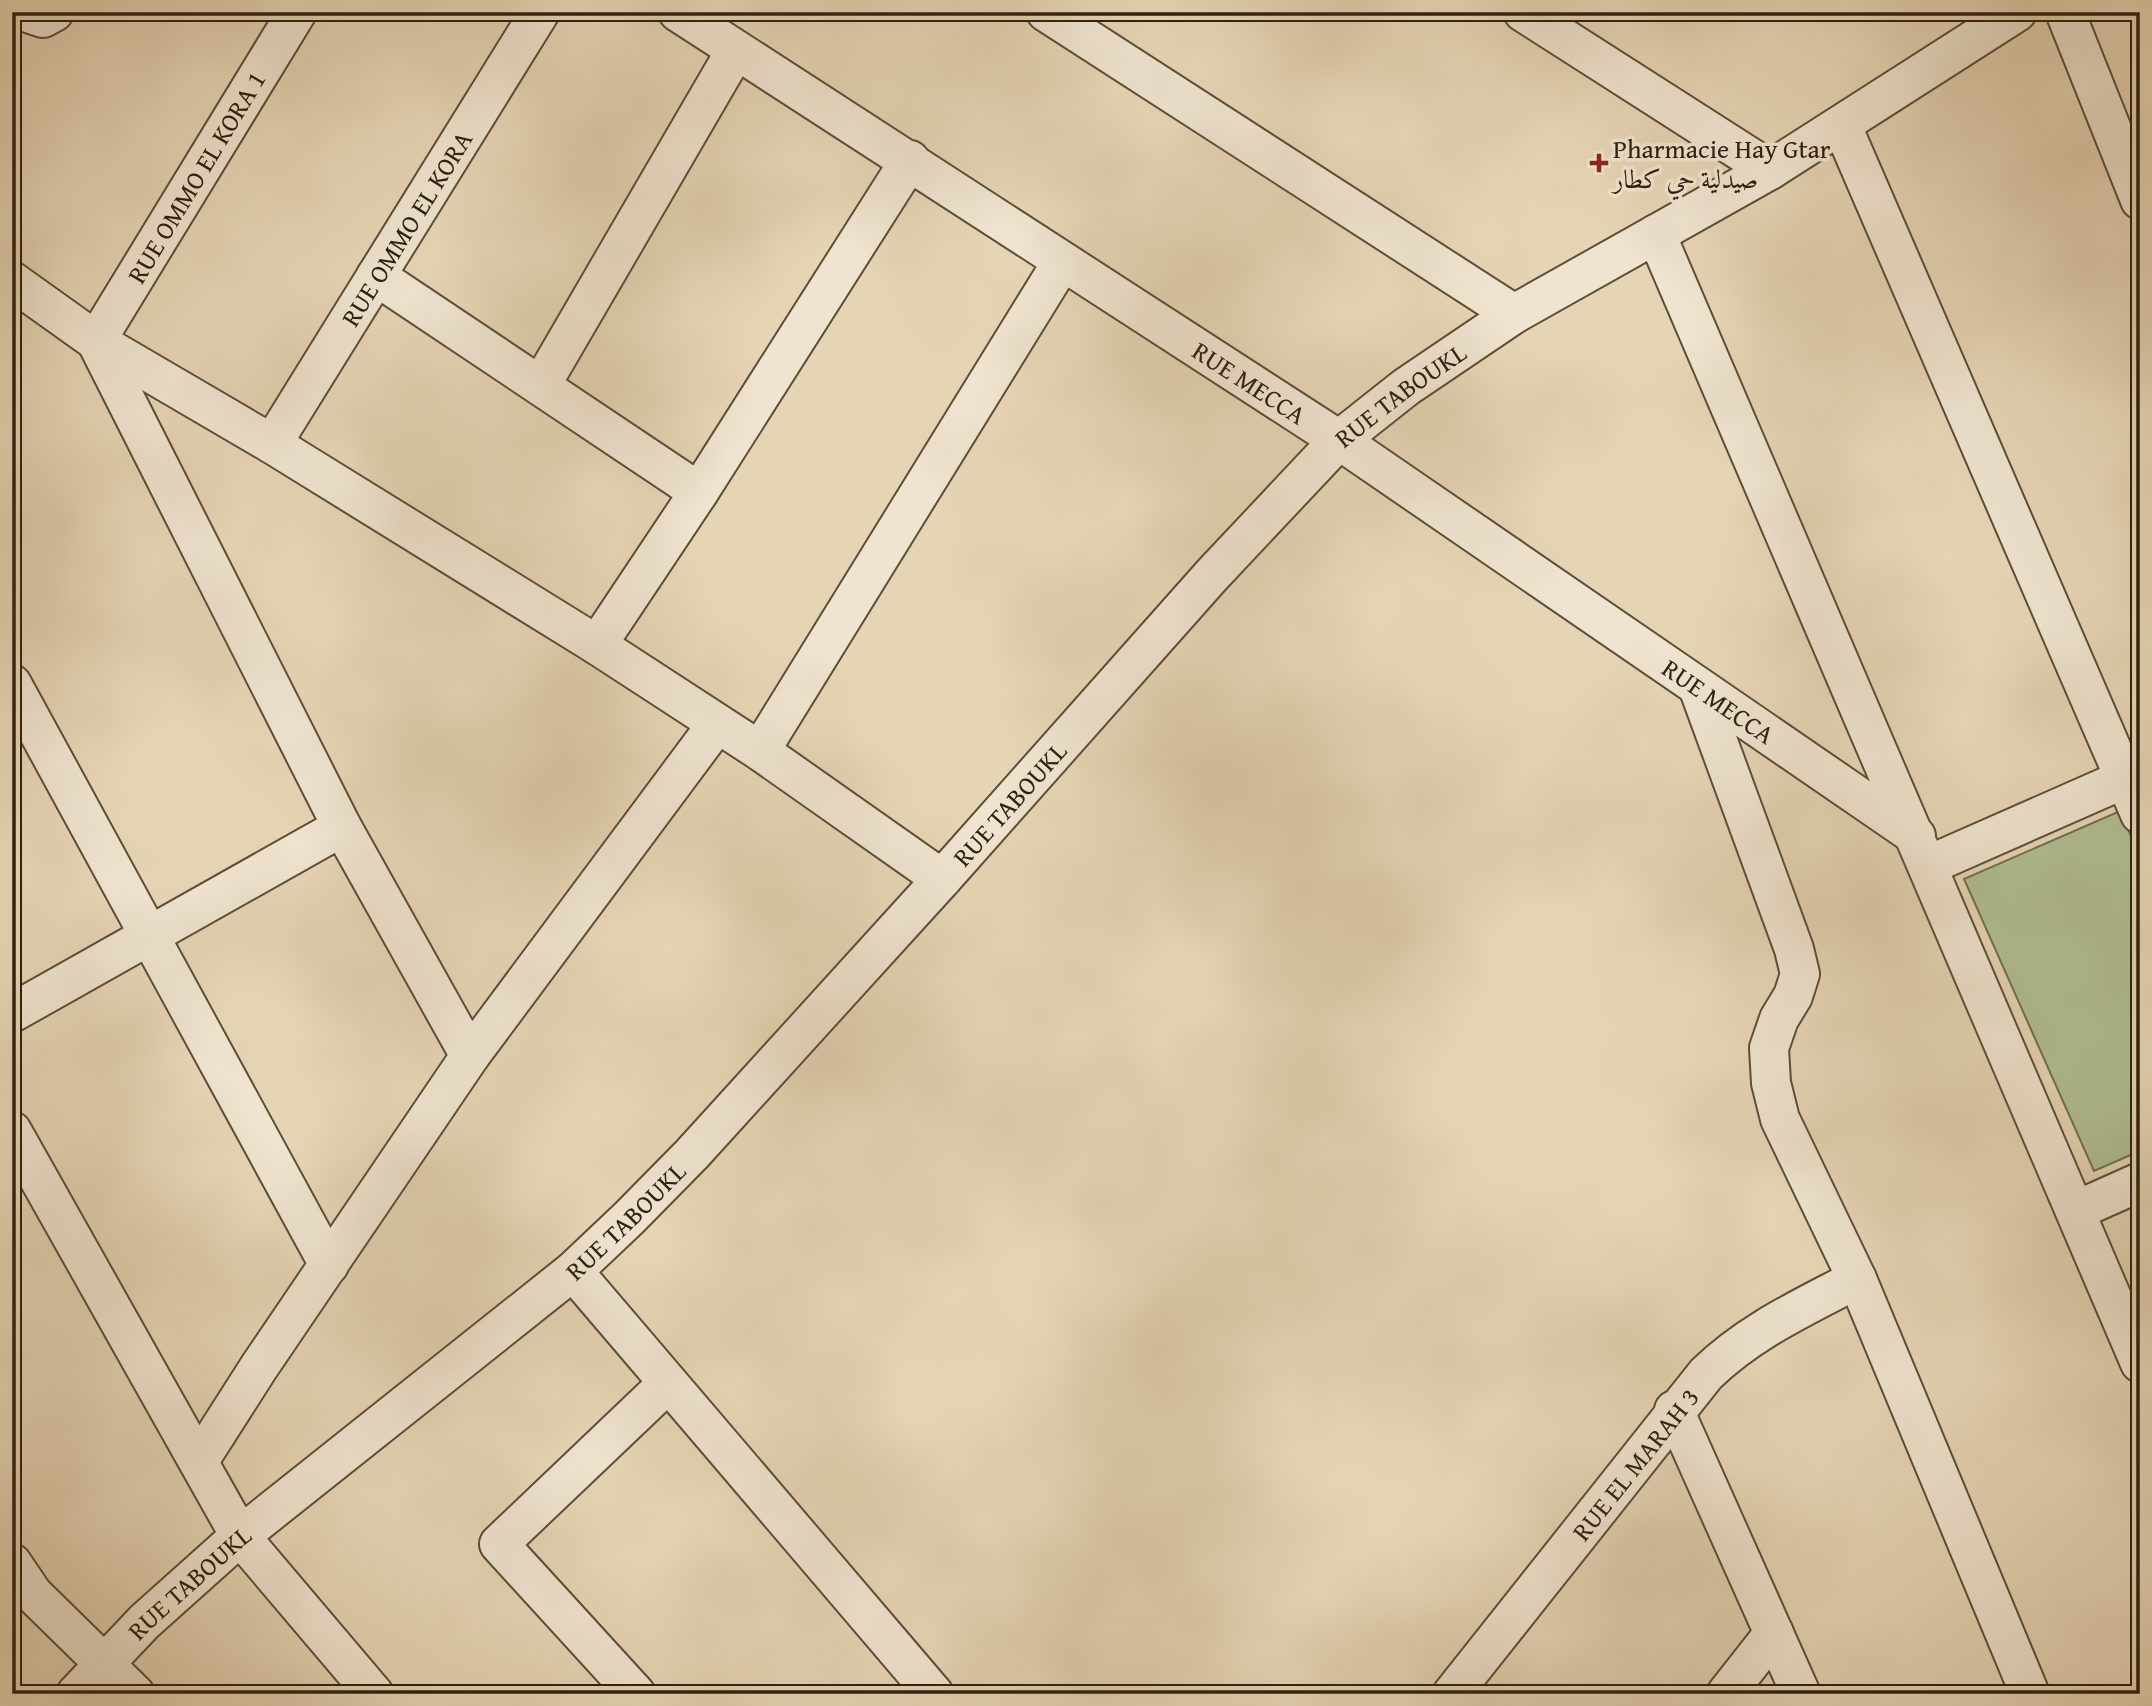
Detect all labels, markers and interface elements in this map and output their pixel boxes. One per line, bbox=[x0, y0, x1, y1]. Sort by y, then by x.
street label: RUE OMMO EL KORA 1 bbox=[117, 63, 275, 291]
street label: RUE OMMO EL KORA bbox=[330, 123, 482, 334]
place label: Pharmacie Hay Gtar صيدلية حي كطار bbox=[1610, 129, 1831, 201]
marker: Pharmacie Hay Gtar صيدلية حي كطار bbox=[1591, 155, 1607, 171]
street label: RUE MECCA bbox=[1185, 331, 1314, 434]
street label: RUE TABOUKL bbox=[1326, 332, 1474, 456]
street label: RUE MECCA bbox=[1655, 648, 1783, 753]
street label: RUE TABOUKL bbox=[943, 732, 1075, 875]
street label: RUE TABOUKL bbox=[556, 1152, 694, 1289]
street label: RUE EL MARAH 3 bbox=[1562, 1379, 1708, 1549]
street label: RUE TABOUKL bbox=[118, 1515, 259, 1648]

